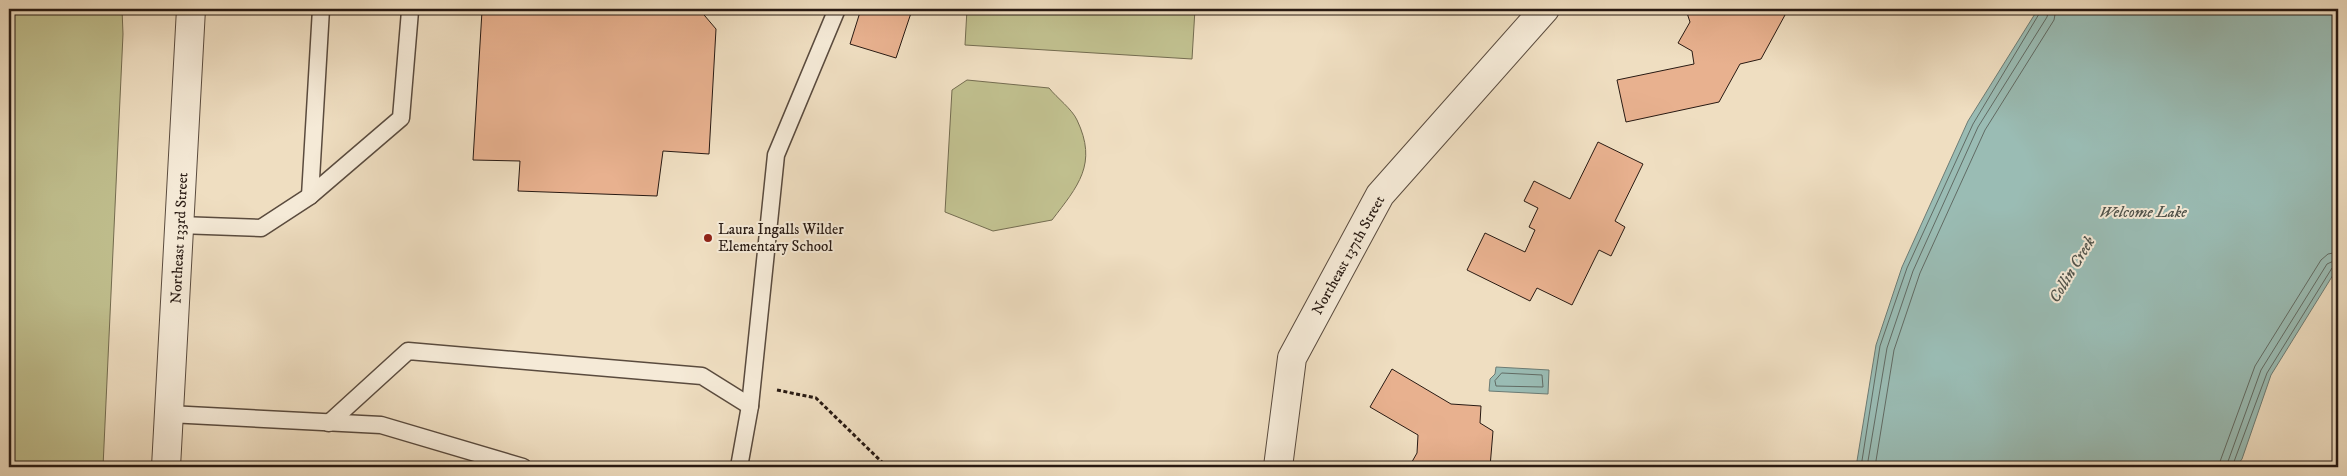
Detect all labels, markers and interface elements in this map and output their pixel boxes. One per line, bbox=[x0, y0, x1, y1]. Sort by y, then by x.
street label: Northeast 133rd Street bbox=[167, 172, 192, 304]
street label: Northeast 137th Street bbox=[1308, 192, 1389, 318]
water label: Welcome Lake bbox=[2099, 202, 2187, 222]
place label: Laura Ingalls Wilder Elementary School bbox=[718, 220, 844, 256]
marker: Laura Ingalls Wilder Elementary School bbox=[702, 232, 714, 244]
water label: Collin Creek bbox=[2044, 233, 2100, 306]

